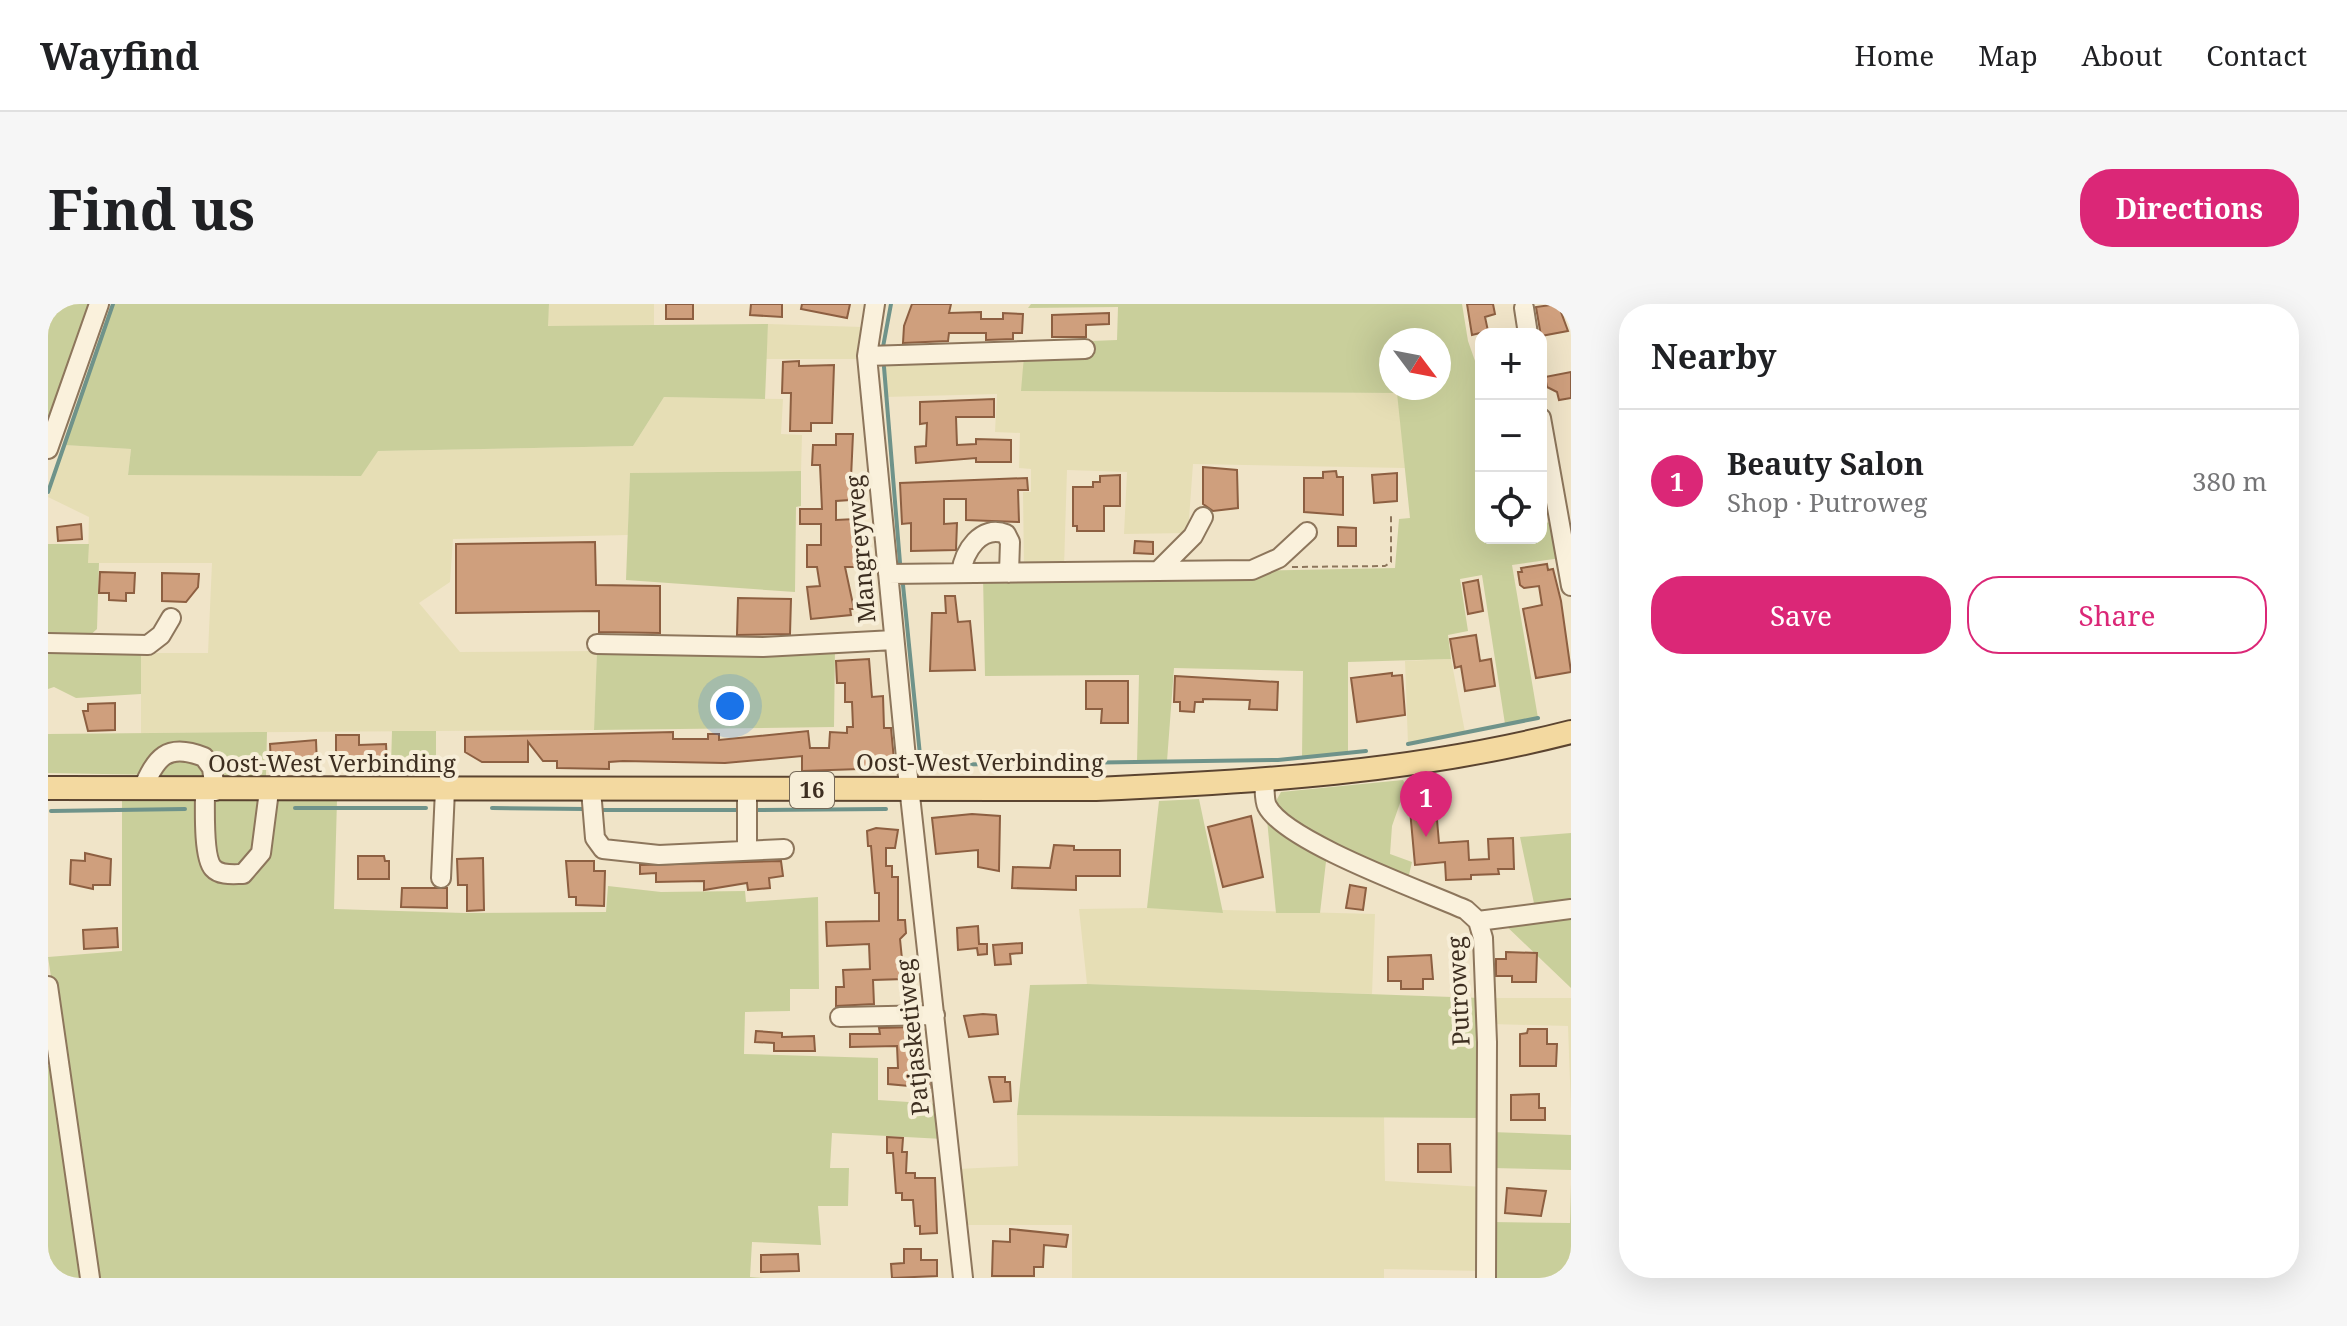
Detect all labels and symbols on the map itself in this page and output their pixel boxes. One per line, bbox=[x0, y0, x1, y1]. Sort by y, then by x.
north arrow bbox=[1379, 328, 1451, 400]
street label: Mangreyweg bbox=[837, 474, 882, 625]
your location bbox=[710, 686, 750, 726]
street label: Oost-West Verbinding bbox=[856, 745, 1104, 778]
street label: Oost-West Verbinding bbox=[208, 746, 456, 779]
pin: 1 bbox=[1400, 771, 1452, 837]
road number: 16 bbox=[790, 772, 834, 808]
street label: Putroweg bbox=[1438, 935, 1477, 1047]
street label: Patjasketiweg bbox=[887, 957, 936, 1117]

